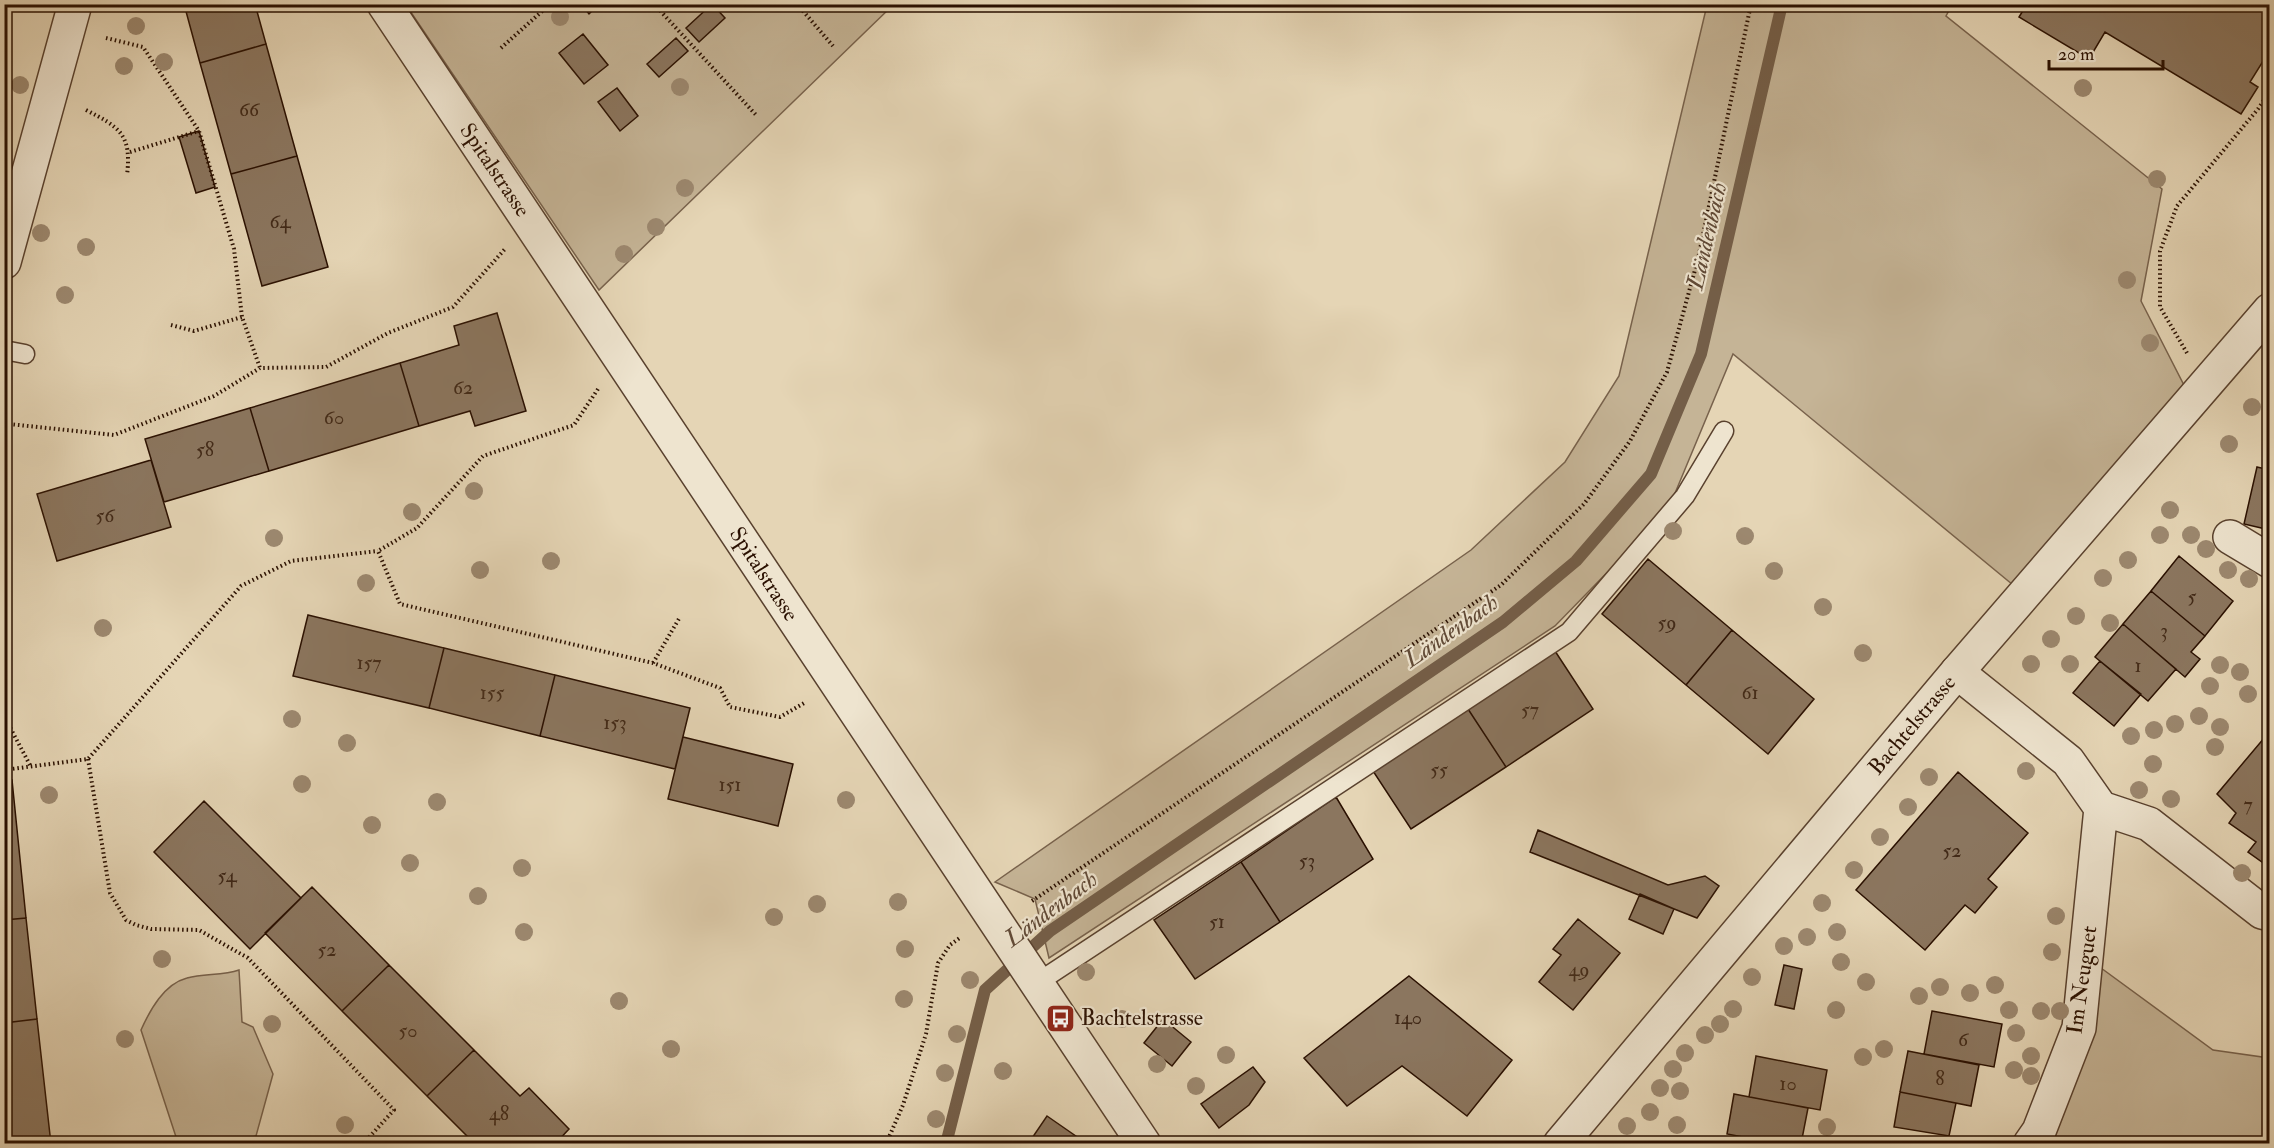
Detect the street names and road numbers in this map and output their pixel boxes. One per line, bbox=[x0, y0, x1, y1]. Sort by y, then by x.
street label: Spitalstrasse bbox=[453, 118, 537, 223]
street label: Spitalstrasse bbox=[722, 522, 805, 627]
street label: Bachtelstrasse bbox=[1862, 669, 1962, 781]
street label: Im Neuguet bbox=[2061, 924, 2103, 1036]

